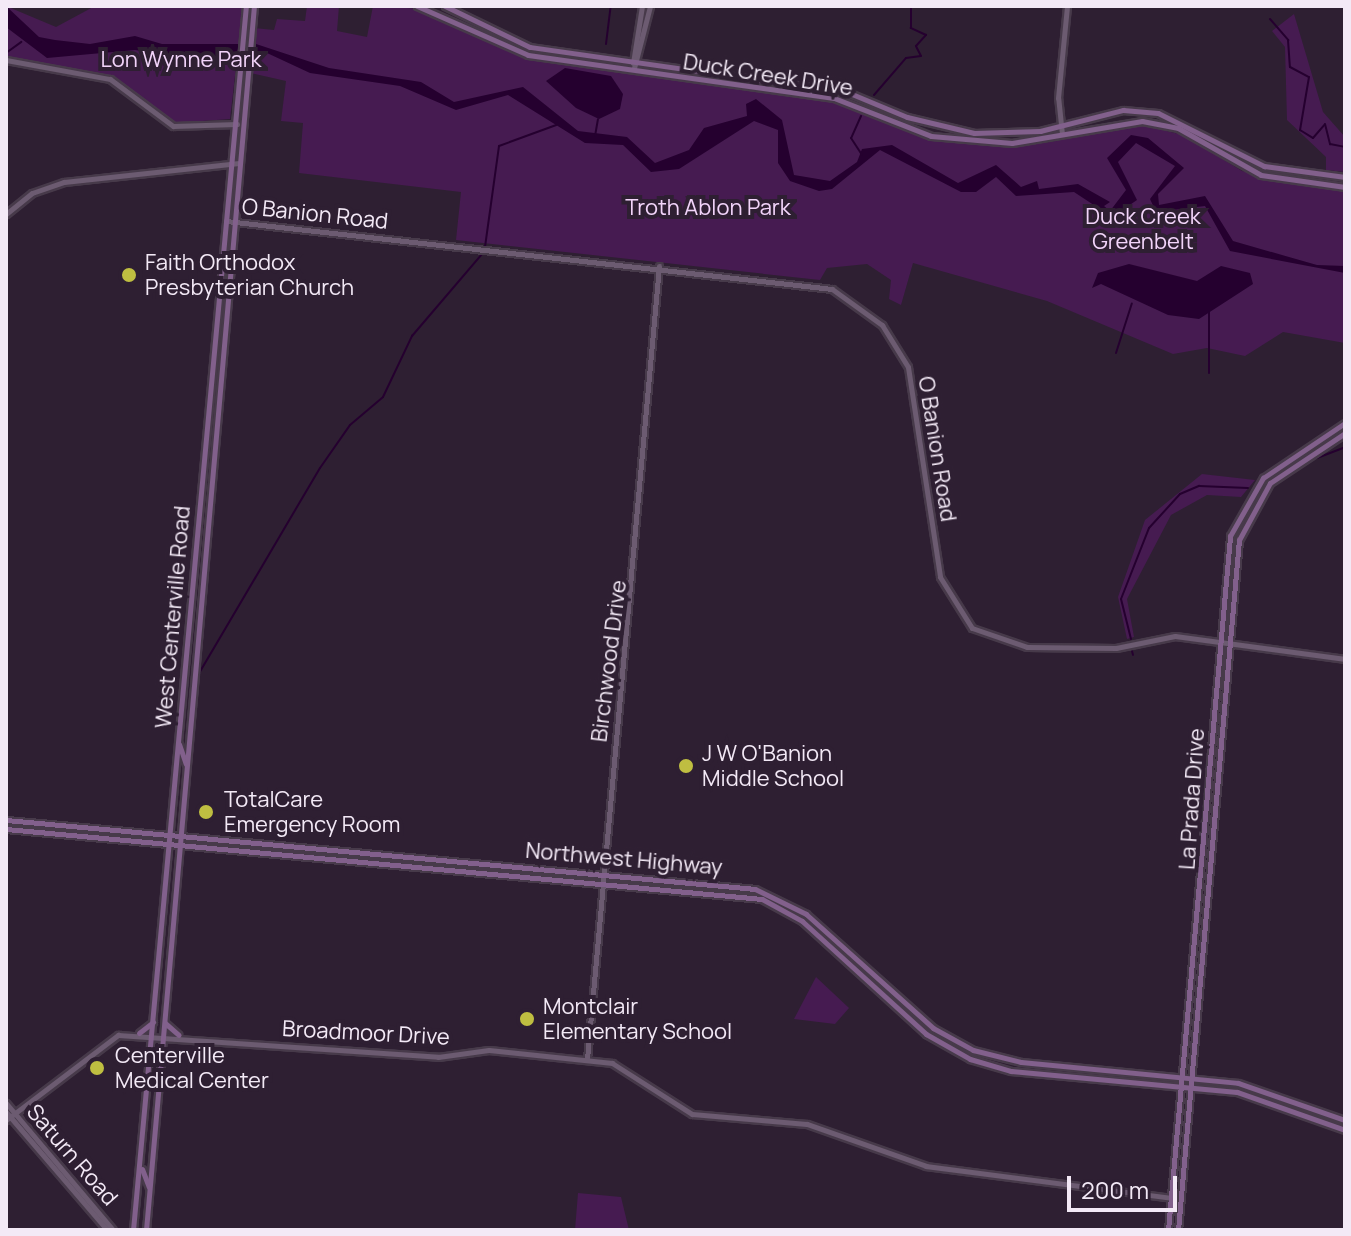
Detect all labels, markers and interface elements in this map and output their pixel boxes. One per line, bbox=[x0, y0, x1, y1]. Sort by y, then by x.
park label: Lon Wynne Park bbox=[100, 47, 262, 73]
street label: Duck Creek Drive bbox=[681, 49, 855, 101]
street label: O Banion Road bbox=[241, 193, 389, 235]
park label: Troth Ablon Park bbox=[625, 195, 791, 221]
park label: Duck Creek Greenbelt bbox=[1085, 203, 1201, 254]
place label: Faith Orthodox Presbyterian Church bbox=[145, 249, 354, 300]
marker: Faith Orthodox Presbyterian Church bbox=[120, 266, 138, 284]
street label: O Banion Road bbox=[912, 374, 962, 524]
street label: West Centerville Road bbox=[150, 505, 196, 729]
street label: Birchwood Drive bbox=[586, 579, 632, 743]
street label: La Prada Drive bbox=[1174, 727, 1210, 871]
place label: J W O'Banion Middle School bbox=[702, 740, 844, 792]
marker: J W O'Banion Middle School bbox=[677, 757, 695, 775]
place label: TotalCare Emergency Room bbox=[224, 786, 400, 838]
marker: TotalCare Emergency Room bbox=[195, 801, 217, 823]
street label: Northwest Highway bbox=[524, 837, 724, 881]
place label: Montclair Elementary School bbox=[543, 993, 732, 1044]
marker: Montclair Elementary School bbox=[518, 1010, 536, 1028]
street label: Broadmoor Drive bbox=[282, 1015, 450, 1051]
place label: Centerville Medical Center bbox=[115, 1042, 269, 1094]
marker: Centerville Medical Center bbox=[86, 1057, 108, 1079]
street label: Saturn Road bbox=[21, 1099, 123, 1211]
scale bar bbox=[1071, 1160, 1181, 1210]
text: 200 m bbox=[1081, 1173, 1149, 1206]

